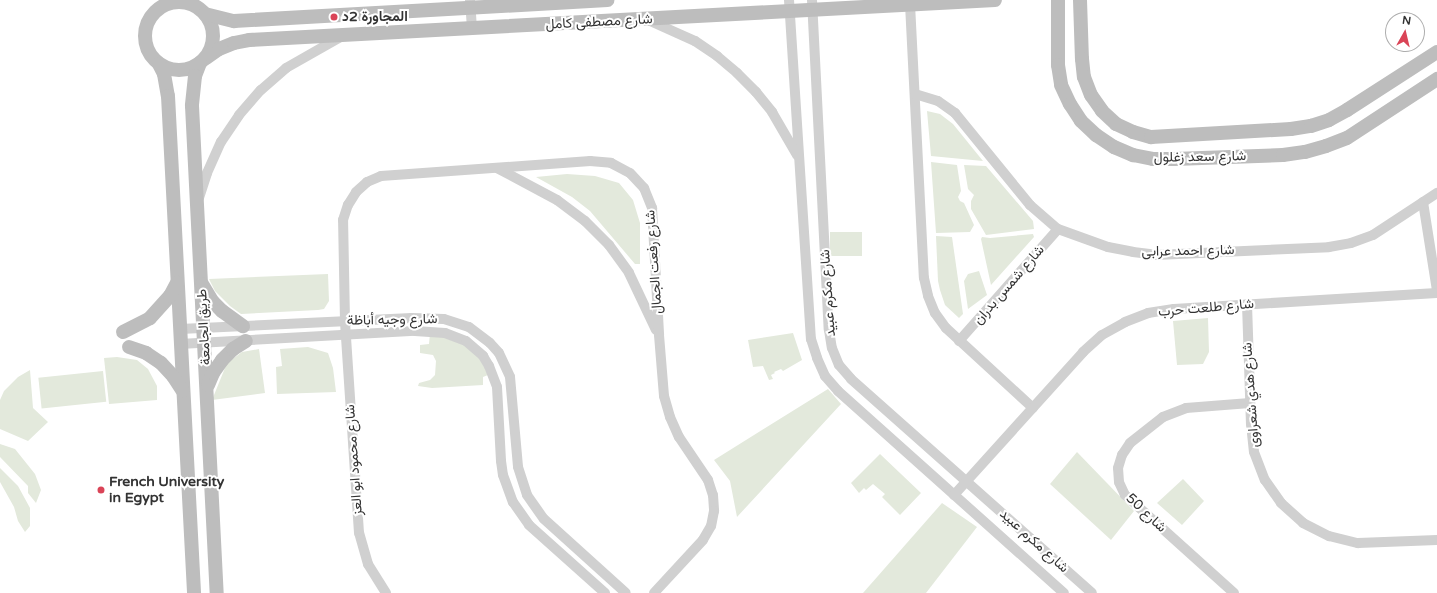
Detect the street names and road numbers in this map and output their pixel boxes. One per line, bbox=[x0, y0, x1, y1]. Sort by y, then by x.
street label: شارع مصطفى كامل bbox=[545, 11, 653, 33]
street label: شارع سعد زغلول bbox=[1154, 148, 1246, 166]
street label: شارع رفعت الجمال bbox=[642, 209, 666, 315]
street label: شارع شمس بدران bbox=[970, 242, 1048, 328]
street label: شارع احمد عرابى bbox=[1141, 242, 1235, 260]
street label: شارع مكرم عبيد bbox=[817, 249, 839, 337]
street label: طريق الجامعة bbox=[194, 288, 214, 366]
street label: شارع طلعت حرب bbox=[1157, 295, 1255, 321]
street label: شارع وجيه أباظة bbox=[346, 311, 438, 329]
street label: شارع هدي شعراوى bbox=[1239, 342, 1263, 448]
street label: شارع محمود ابو العز bbox=[342, 404, 366, 516]
street label: شارع 50 bbox=[1122, 490, 1170, 536]
street label: شارع مكرم عبيد bbox=[996, 506, 1072, 576]

